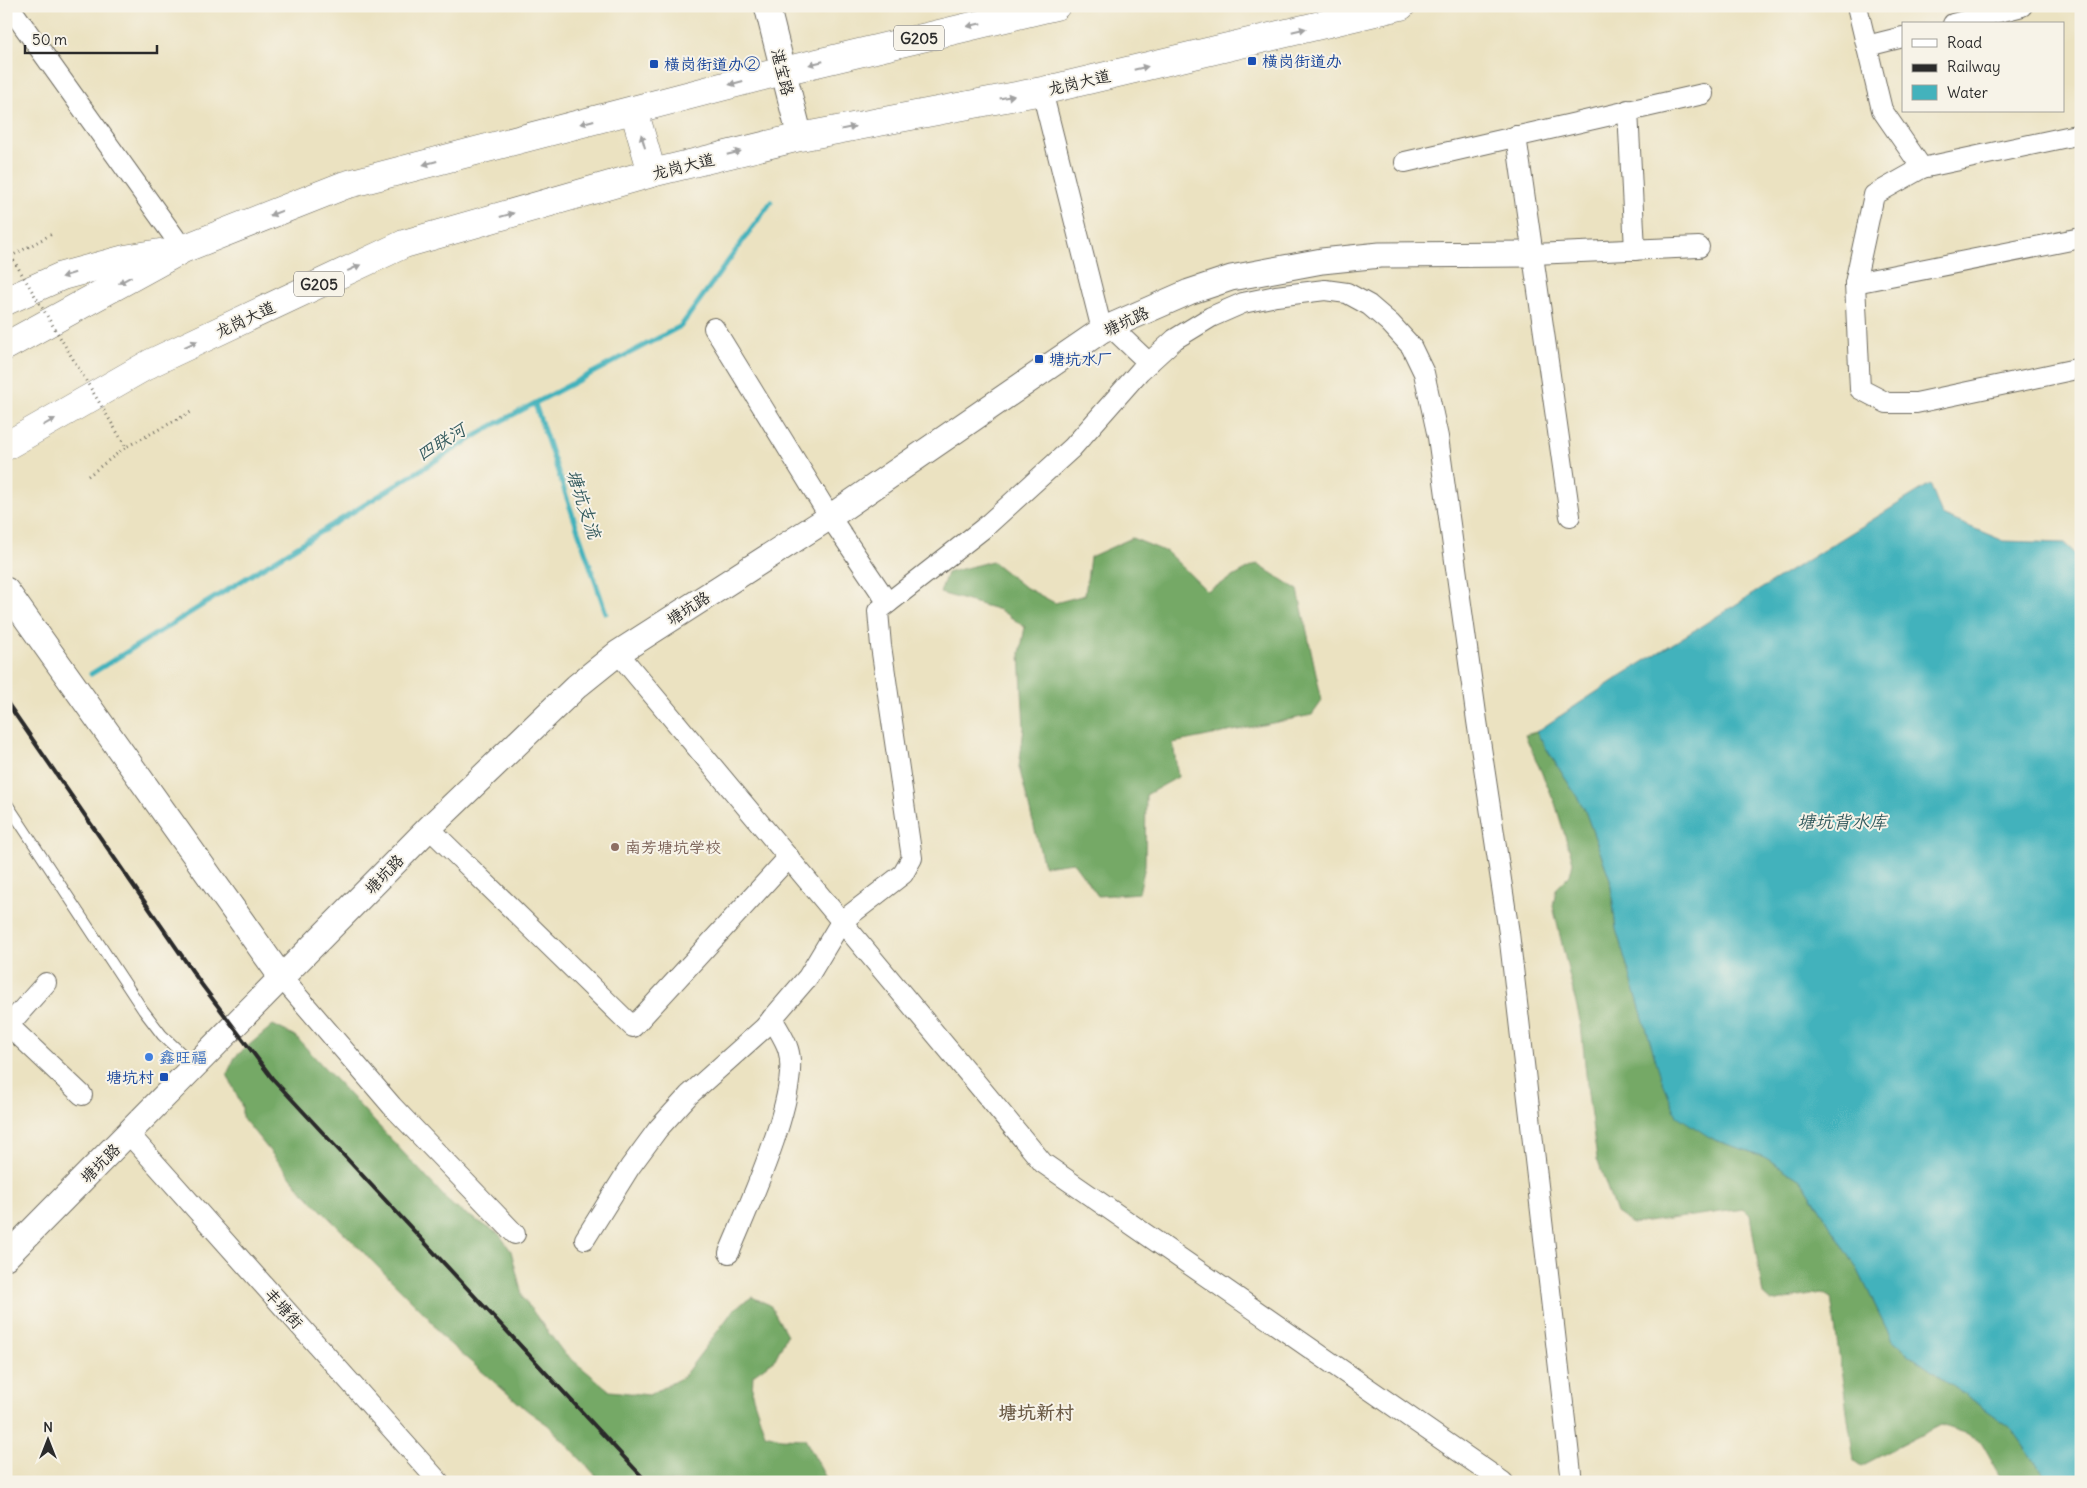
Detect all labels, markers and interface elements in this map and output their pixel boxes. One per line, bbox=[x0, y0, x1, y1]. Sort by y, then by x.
one-way arrow bbox=[967, 21, 982, 29]
scale bar bbox=[25, 22, 158, 54]
legend bbox=[1902, 22, 2064, 112]
road number: G205 bbox=[894, 26, 944, 50]
one-way arrow bbox=[1291, 26, 1306, 34]
text: 50 m bbox=[32, 30, 67, 49]
text: Road bbox=[1947, 33, 1982, 52]
street label: 湛宝路 bbox=[767, 46, 799, 98]
place label: 横岗街道办 bbox=[1262, 51, 1342, 71]
place label: 横岗街道办② bbox=[664, 54, 760, 74]
marker: 横岗街道办 bbox=[1246, 55, 1258, 67]
text: Railway bbox=[1947, 57, 2001, 76]
marker: 横岗街道办② bbox=[648, 58, 660, 70]
one-way arrow bbox=[809, 59, 824, 67]
one-way arrow bbox=[1133, 64, 1148, 72]
street label: 龙岗大道 bbox=[1046, 65, 1112, 99]
one-way arrow bbox=[728, 79, 743, 87]
text: Water bbox=[1947, 83, 1988, 102]
one-way arrow bbox=[1000, 93, 1016, 101]
one-way arrow bbox=[580, 118, 595, 126]
one-way arrow bbox=[840, 123, 856, 131]
one-way arrow bbox=[639, 134, 647, 149]
street label: 龙岗大道 bbox=[650, 149, 716, 183]
one-way arrow bbox=[726, 149, 741, 157]
one-way arrow bbox=[423, 159, 438, 167]
one-way arrow bbox=[268, 209, 283, 217]
one-way arrow bbox=[500, 210, 515, 218]
one-way arrow bbox=[347, 263, 361, 271]
one-way arrow bbox=[60, 272, 75, 280]
road number: G205 bbox=[294, 272, 344, 296]
one-way arrow bbox=[118, 276, 132, 285]
street label: 龙岗大道 bbox=[212, 296, 278, 342]
street label: 塘坑路 bbox=[1100, 302, 1152, 340]
one-way arrow bbox=[184, 340, 198, 348]
place label: 塘坑水厂 bbox=[1049, 349, 1113, 369]
marker: 塘坑水厂 bbox=[1033, 353, 1045, 365]
water label: 四联河 bbox=[412, 416, 473, 466]
one-way arrow bbox=[41, 418, 56, 426]
water label: 塘坑支流 bbox=[561, 466, 607, 543]
street label: 塘坑路 bbox=[662, 587, 714, 629]
water label: 塘坑背水库 bbox=[1797, 810, 1889, 833]
place label: 南芳塘坑学校 bbox=[625, 837, 721, 857]
marker: 南芳塘坑学校 bbox=[609, 841, 621, 853]
street label: 塘坑路 bbox=[360, 850, 408, 898]
place label: 鑫旺福 bbox=[159, 1047, 207, 1067]
marker: 鑫旺福 bbox=[143, 1051, 155, 1063]
place label: 塘坑村 bbox=[106, 1067, 154, 1087]
marker: 塘坑村 bbox=[158, 1071, 170, 1083]
street label: 塘坑路 bbox=[76, 1139, 124, 1187]
street label: 丰塘街 bbox=[261, 1283, 307, 1333]
district label: 塘坑新村 bbox=[998, 1400, 1074, 1424]
north arrow bbox=[22, 1416, 72, 1466]
text: N bbox=[43, 1418, 53, 1436]

